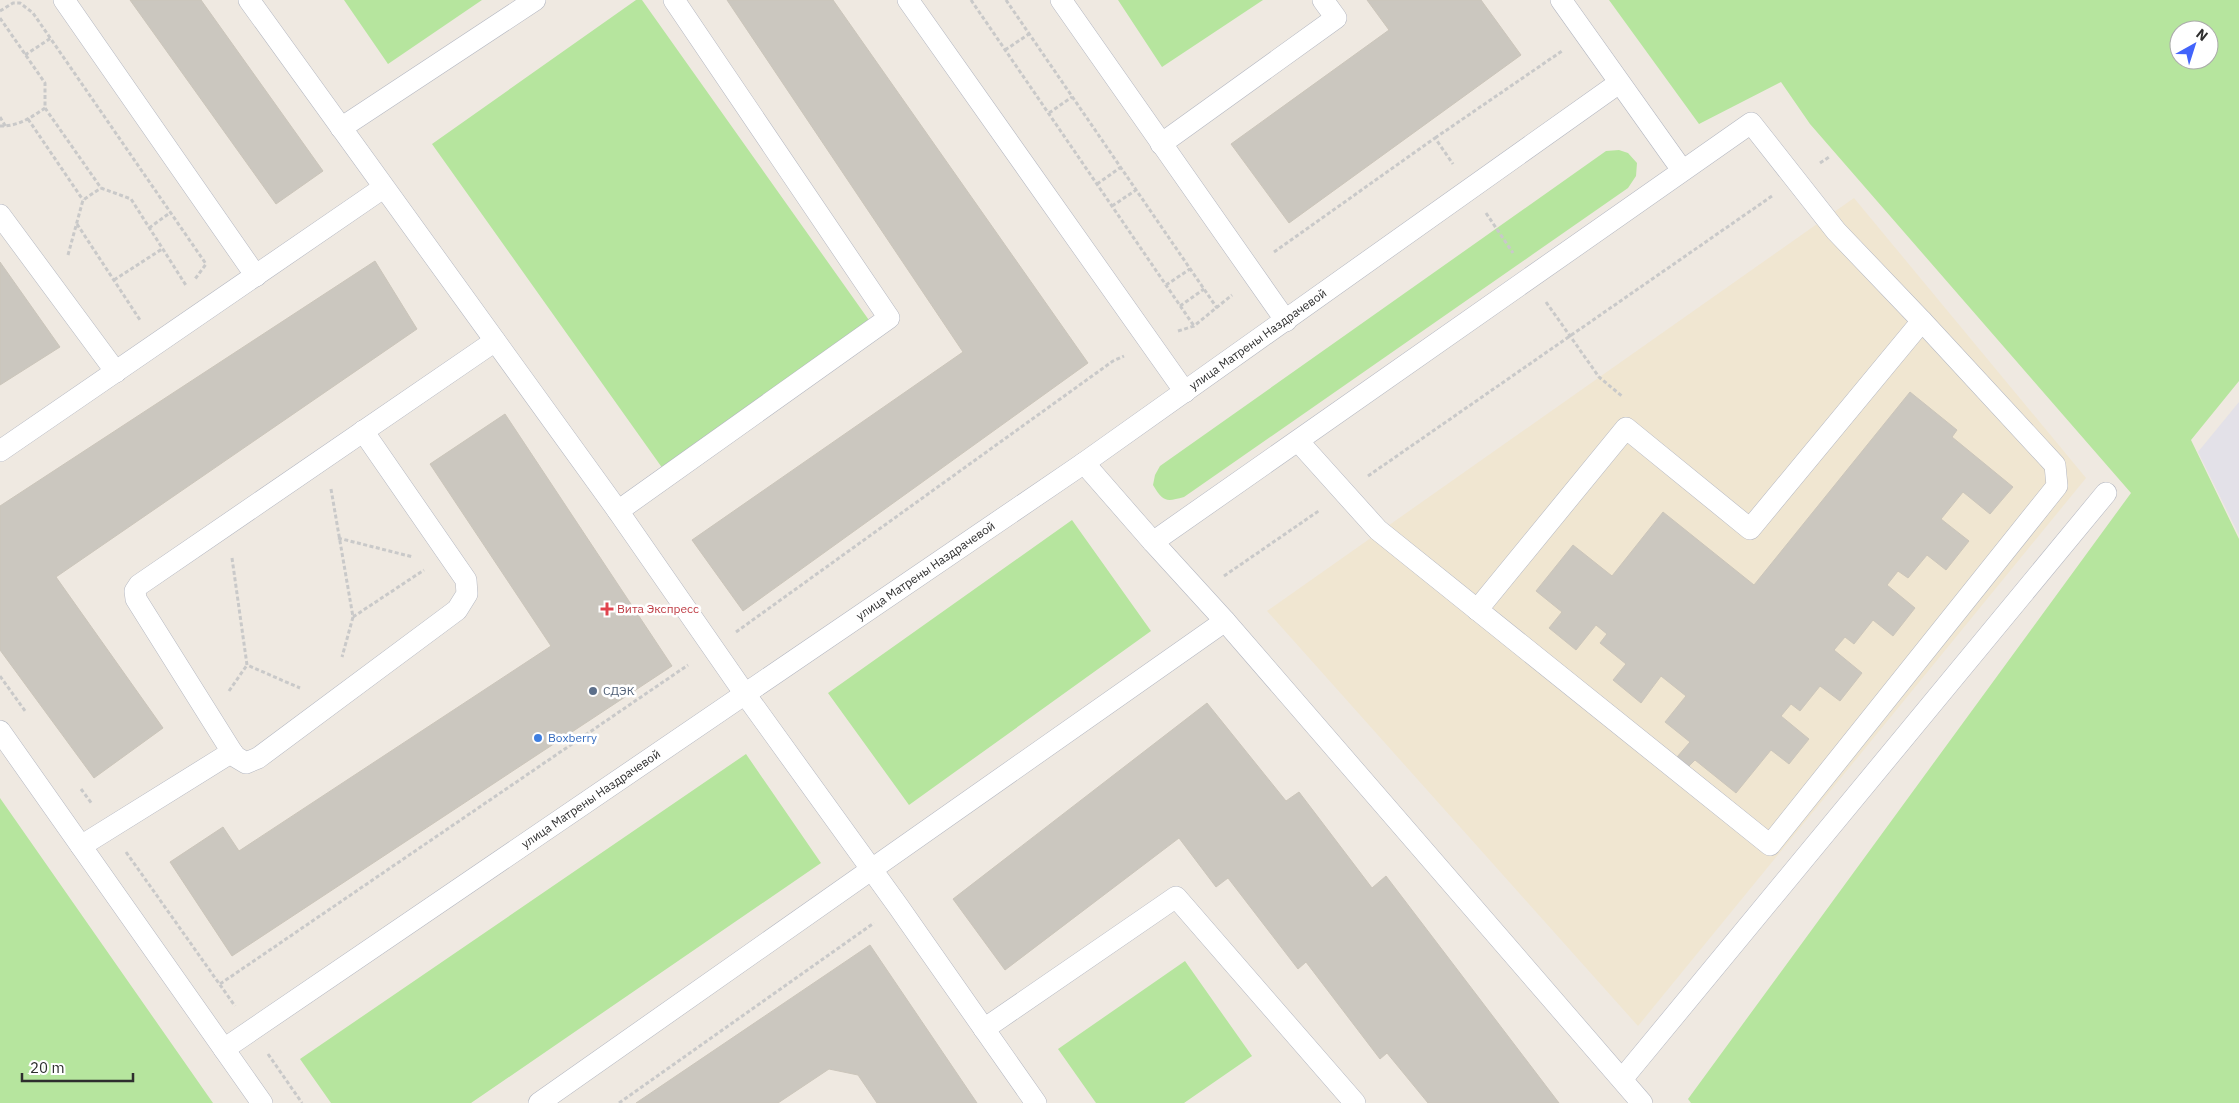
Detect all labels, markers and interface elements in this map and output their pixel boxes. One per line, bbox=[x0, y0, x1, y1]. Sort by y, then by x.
north arrow bbox=[2169, 20, 2219, 70]
text: N bbox=[2193, 25, 2212, 45]
street label: улица Матрены Наздрачевой bbox=[1186, 285, 1329, 393]
street label: улица Матрены Наздрачевой bbox=[853, 518, 998, 623]
place label: Вита Экспресс bbox=[617, 601, 699, 616]
marker: Вита Экспресс bbox=[601, 603, 613, 615]
place label: СДЭК bbox=[603, 683, 635, 698]
marker: СДЭК bbox=[587, 685, 599, 697]
place label: Boxberry bbox=[548, 730, 597, 745]
marker: Boxberry bbox=[532, 732, 544, 744]
street label: улица Матрены Наздрачевой bbox=[518, 746, 663, 851]
scale bar bbox=[22, 1050, 134, 1082]
text: 20 m bbox=[30, 1058, 65, 1077]

